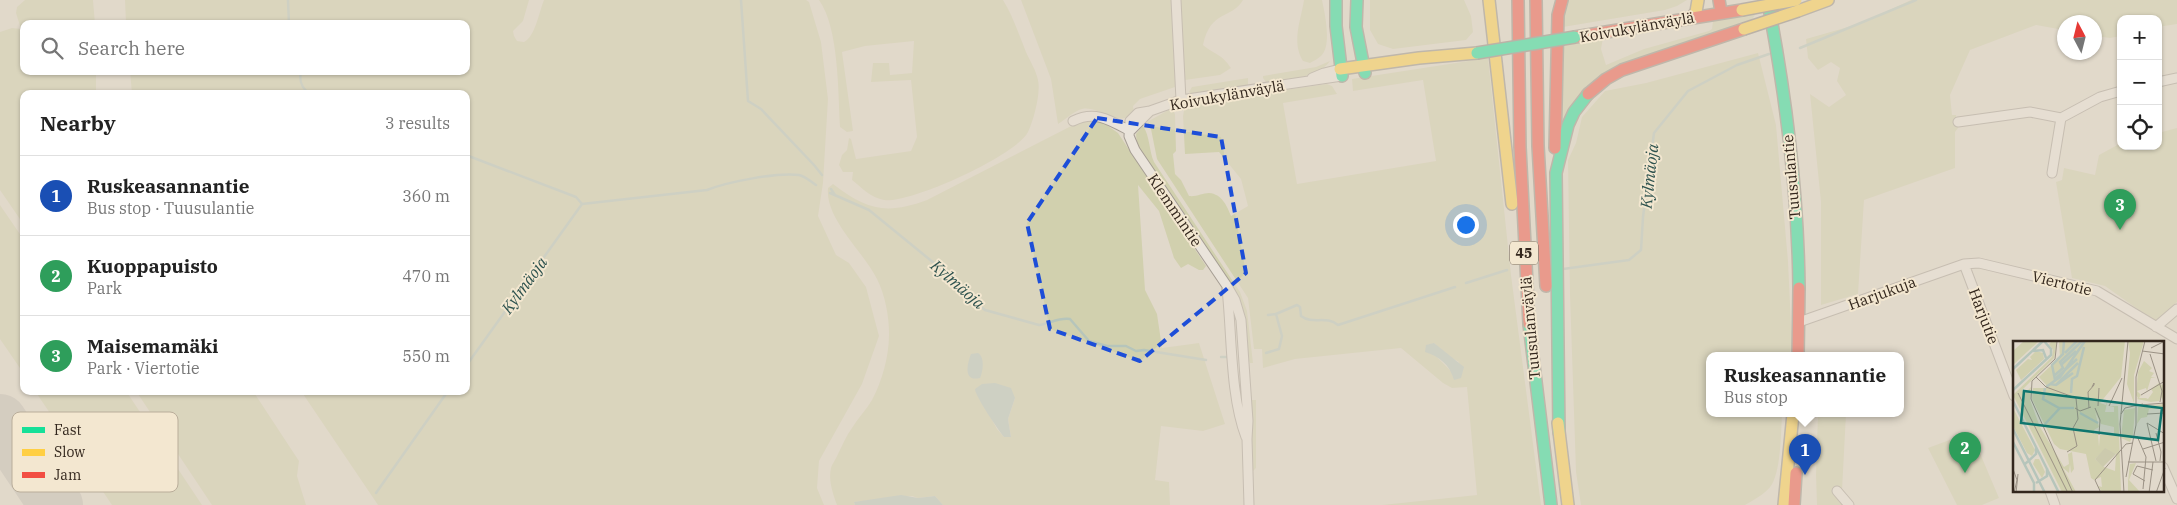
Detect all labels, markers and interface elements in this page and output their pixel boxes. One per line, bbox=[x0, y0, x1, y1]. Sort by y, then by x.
street label: Koivukylänväylä bbox=[1578, 8, 1696, 46]
north arrow bbox=[2057, 15, 2102, 60]
map controls bbox=[2117, 15, 2162, 150]
button: + bbox=[2117, 15, 2162, 60]
search box bbox=[20, 20, 470, 75]
icon: search bbox=[38, 34, 66, 62]
text: Search here bbox=[78, 36, 185, 60]
button: − bbox=[2117, 60, 2162, 105]
street label: Koivukylänväylä bbox=[1168, 76, 1286, 114]
button: locate bbox=[2117, 105, 2162, 150]
text: Nearby bbox=[40, 109, 116, 137]
text: 3 results bbox=[385, 113, 450, 133]
street label: Tuusulantie bbox=[1778, 134, 1804, 220]
water label: Kylmäoja bbox=[1636, 142, 1662, 210]
street label: Klemmintie bbox=[1144, 170, 1206, 250]
text: Ruskeasannantie bbox=[87, 174, 250, 198]
text: 1 bbox=[51, 186, 61, 206]
text: 360 m bbox=[402, 186, 450, 206]
pin: 3 bbox=[2104, 189, 2136, 230]
text: Bus stop · Tuusulantie bbox=[87, 198, 254, 218]
your location bbox=[1453, 212, 1479, 238]
road number: 45 bbox=[1510, 242, 1538, 264]
water label: Kylmäoja bbox=[496, 253, 551, 318]
text: Kuoppapuisto bbox=[87, 254, 218, 278]
water label: Kylmäoja bbox=[926, 254, 989, 313]
text: 2 bbox=[51, 266, 61, 286]
text: 470 m bbox=[402, 266, 450, 286]
street label: Viertotie bbox=[2030, 266, 2094, 300]
street label: Harjukuja bbox=[1845, 272, 1919, 314]
street label: Tuusulanväylä bbox=[1516, 276, 1544, 380]
text: Park bbox=[87, 278, 122, 298]
street label: Harjutie bbox=[1965, 285, 2003, 347]
text: Maisemamäki bbox=[87, 334, 218, 358]
inset map bbox=[2013, 341, 2164, 492]
text: 3 bbox=[51, 346, 61, 366]
text: 550 m bbox=[402, 346, 450, 366]
popup bbox=[1706, 352, 1904, 417]
text: Park · Viertotie bbox=[87, 358, 200, 378]
text: Ruskeasannantie bbox=[1724, 363, 1886, 387]
text: Bus stop bbox=[1724, 387, 1788, 407]
legend bbox=[12, 412, 178, 492]
text: Fast bbox=[54, 421, 82, 439]
pin: 2 bbox=[1949, 432, 1981, 473]
pin: 1 bbox=[1789, 434, 1821, 475]
text: Slow bbox=[54, 443, 85, 461]
text: Jam bbox=[54, 466, 81, 484]

